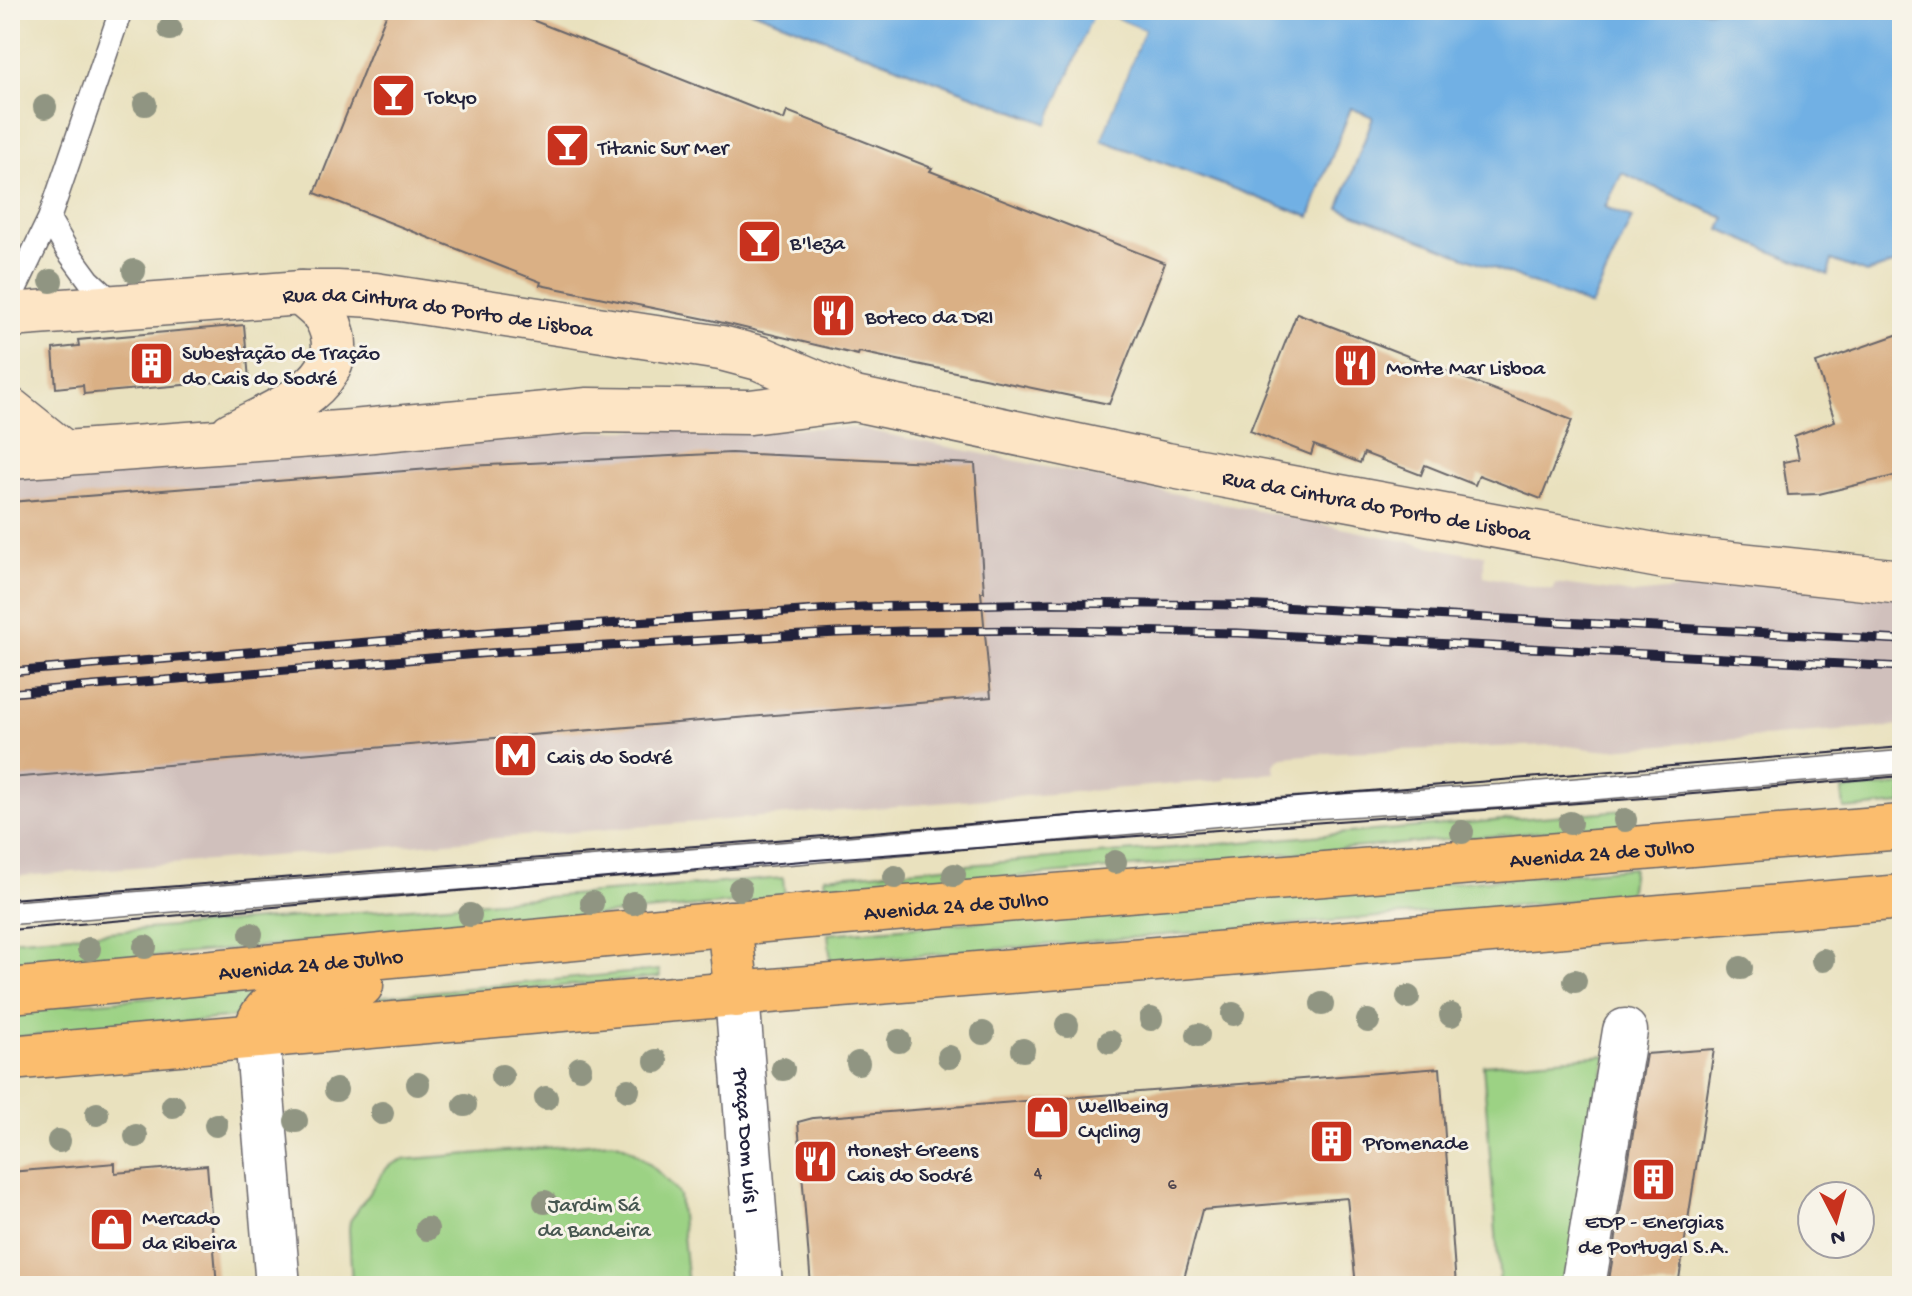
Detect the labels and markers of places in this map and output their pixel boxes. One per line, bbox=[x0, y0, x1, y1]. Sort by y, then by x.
bar icon: Tokyo bbox=[370, 71, 418, 119]
place label: Tokyo bbox=[423, 86, 477, 112]
bar icon: Titanic Sur Mer bbox=[543, 122, 591, 170]
place label: Titanic Sur Mer bbox=[596, 137, 730, 163]
bar icon: B'leza bbox=[735, 217, 783, 265]
place label: B'leza bbox=[789, 232, 846, 258]
restaurant icon: Boteco da DRI bbox=[810, 291, 858, 339]
place label: Boteco da DRI bbox=[864, 306, 994, 332]
building icon: Subestação de Tração do Cais do Sodré bbox=[127, 340, 175, 388]
place label: Subestação de Tração do Cais do Sodré bbox=[182, 342, 380, 393]
restaurant icon: Monte Mar Lisboa bbox=[1331, 342, 1379, 390]
place label: Monte Mar Lisboa bbox=[1386, 357, 1546, 383]
metro station icon: Cais do Sodré bbox=[492, 731, 540, 779]
place label: Cais do Sodré bbox=[547, 746, 673, 772]
shop icon: Wellbeing Cycling bbox=[1023, 1093, 1071, 1141]
place label: Wellbeing Cycling bbox=[1078, 1095, 1168, 1146]
building icon: Promenade bbox=[1308, 1117, 1356, 1165]
place label: Promenade bbox=[1362, 1132, 1469, 1158]
restaurant icon: Honest Greens Cais do Sodré bbox=[792, 1137, 840, 1185]
place label: Honest Greens Cais do Sodré bbox=[847, 1139, 979, 1190]
building icon: EDP - Energias de Portugal S.A. bbox=[1630, 1155, 1678, 1203]
shop icon: Mercado da Ribeira bbox=[87, 1205, 135, 1253]
place label: Mercado da Ribeira bbox=[142, 1207, 237, 1258]
place label: EDP - Energias de Portugal S.A. bbox=[1578, 1211, 1730, 1262]

